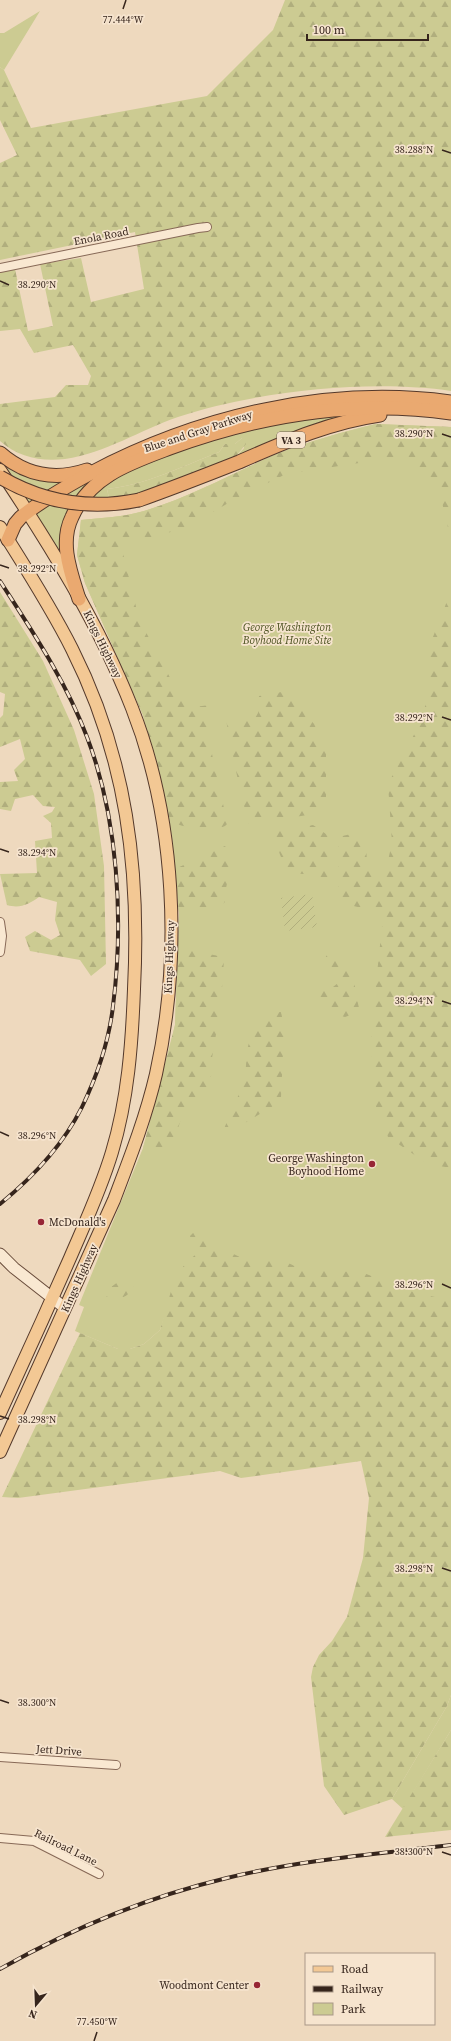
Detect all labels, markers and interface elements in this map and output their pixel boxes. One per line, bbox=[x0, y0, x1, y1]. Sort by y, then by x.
text: 77.444°W bbox=[103, 13, 144, 26]
scale bar bbox=[307, 16, 428, 42]
text: 100 m bbox=[313, 22, 345, 38]
text: 38.288°N bbox=[395, 143, 433, 156]
street label: Enola Road bbox=[72, 224, 131, 249]
text: 38.290°N bbox=[18, 278, 56, 291]
street label: Blue and Gray Parkway bbox=[142, 407, 255, 456]
text: 38.290°N bbox=[395, 427, 433, 440]
road number: VA 3 bbox=[277, 432, 305, 448]
text: 38.292°N bbox=[18, 562, 56, 575]
street label: Kings Highway bbox=[80, 608, 126, 681]
park label: George Washington Boyhood Home Site bbox=[242, 620, 332, 648]
text: 38.292°N bbox=[395, 711, 433, 724]
text: 38.294°N bbox=[18, 846, 56, 859]
street label: Kings Highway bbox=[161, 920, 178, 994]
text: 38.294°N bbox=[395, 994, 433, 1007]
text: 38.296°N bbox=[18, 1129, 56, 1142]
place label: George Washington Boyhood Home bbox=[268, 1151, 364, 1179]
marker: George Washington Boyhood Home bbox=[367, 1159, 377, 1169]
place label: McDonald's bbox=[49, 1215, 106, 1230]
marker: McDonald's bbox=[36, 1217, 46, 1227]
street label: Kings Highway bbox=[58, 1241, 101, 1315]
text: 38.296°N bbox=[395, 1278, 433, 1291]
text: 38.298°N bbox=[18, 1413, 56, 1426]
text: 38.298°N bbox=[395, 1562, 433, 1575]
text: 38.300°N bbox=[18, 1696, 56, 1709]
street label: Jett Drive bbox=[35, 1741, 83, 1760]
street label: Railroad Lane bbox=[32, 1826, 100, 1869]
text: 38.300°N bbox=[395, 1845, 433, 1858]
legend bbox=[305, 1953, 435, 2025]
text: Road bbox=[341, 1961, 368, 1977]
place label: Woodmont Center bbox=[159, 1978, 249, 1993]
marker: Woodmont Center bbox=[252, 1980, 262, 1990]
text: Railway bbox=[341, 1981, 384, 1997]
north arrow bbox=[16, 1985, 56, 2025]
text: Park bbox=[341, 2001, 366, 2017]
text: N bbox=[27, 2006, 39, 2022]
text: 77.450°W bbox=[77, 2015, 118, 2028]

